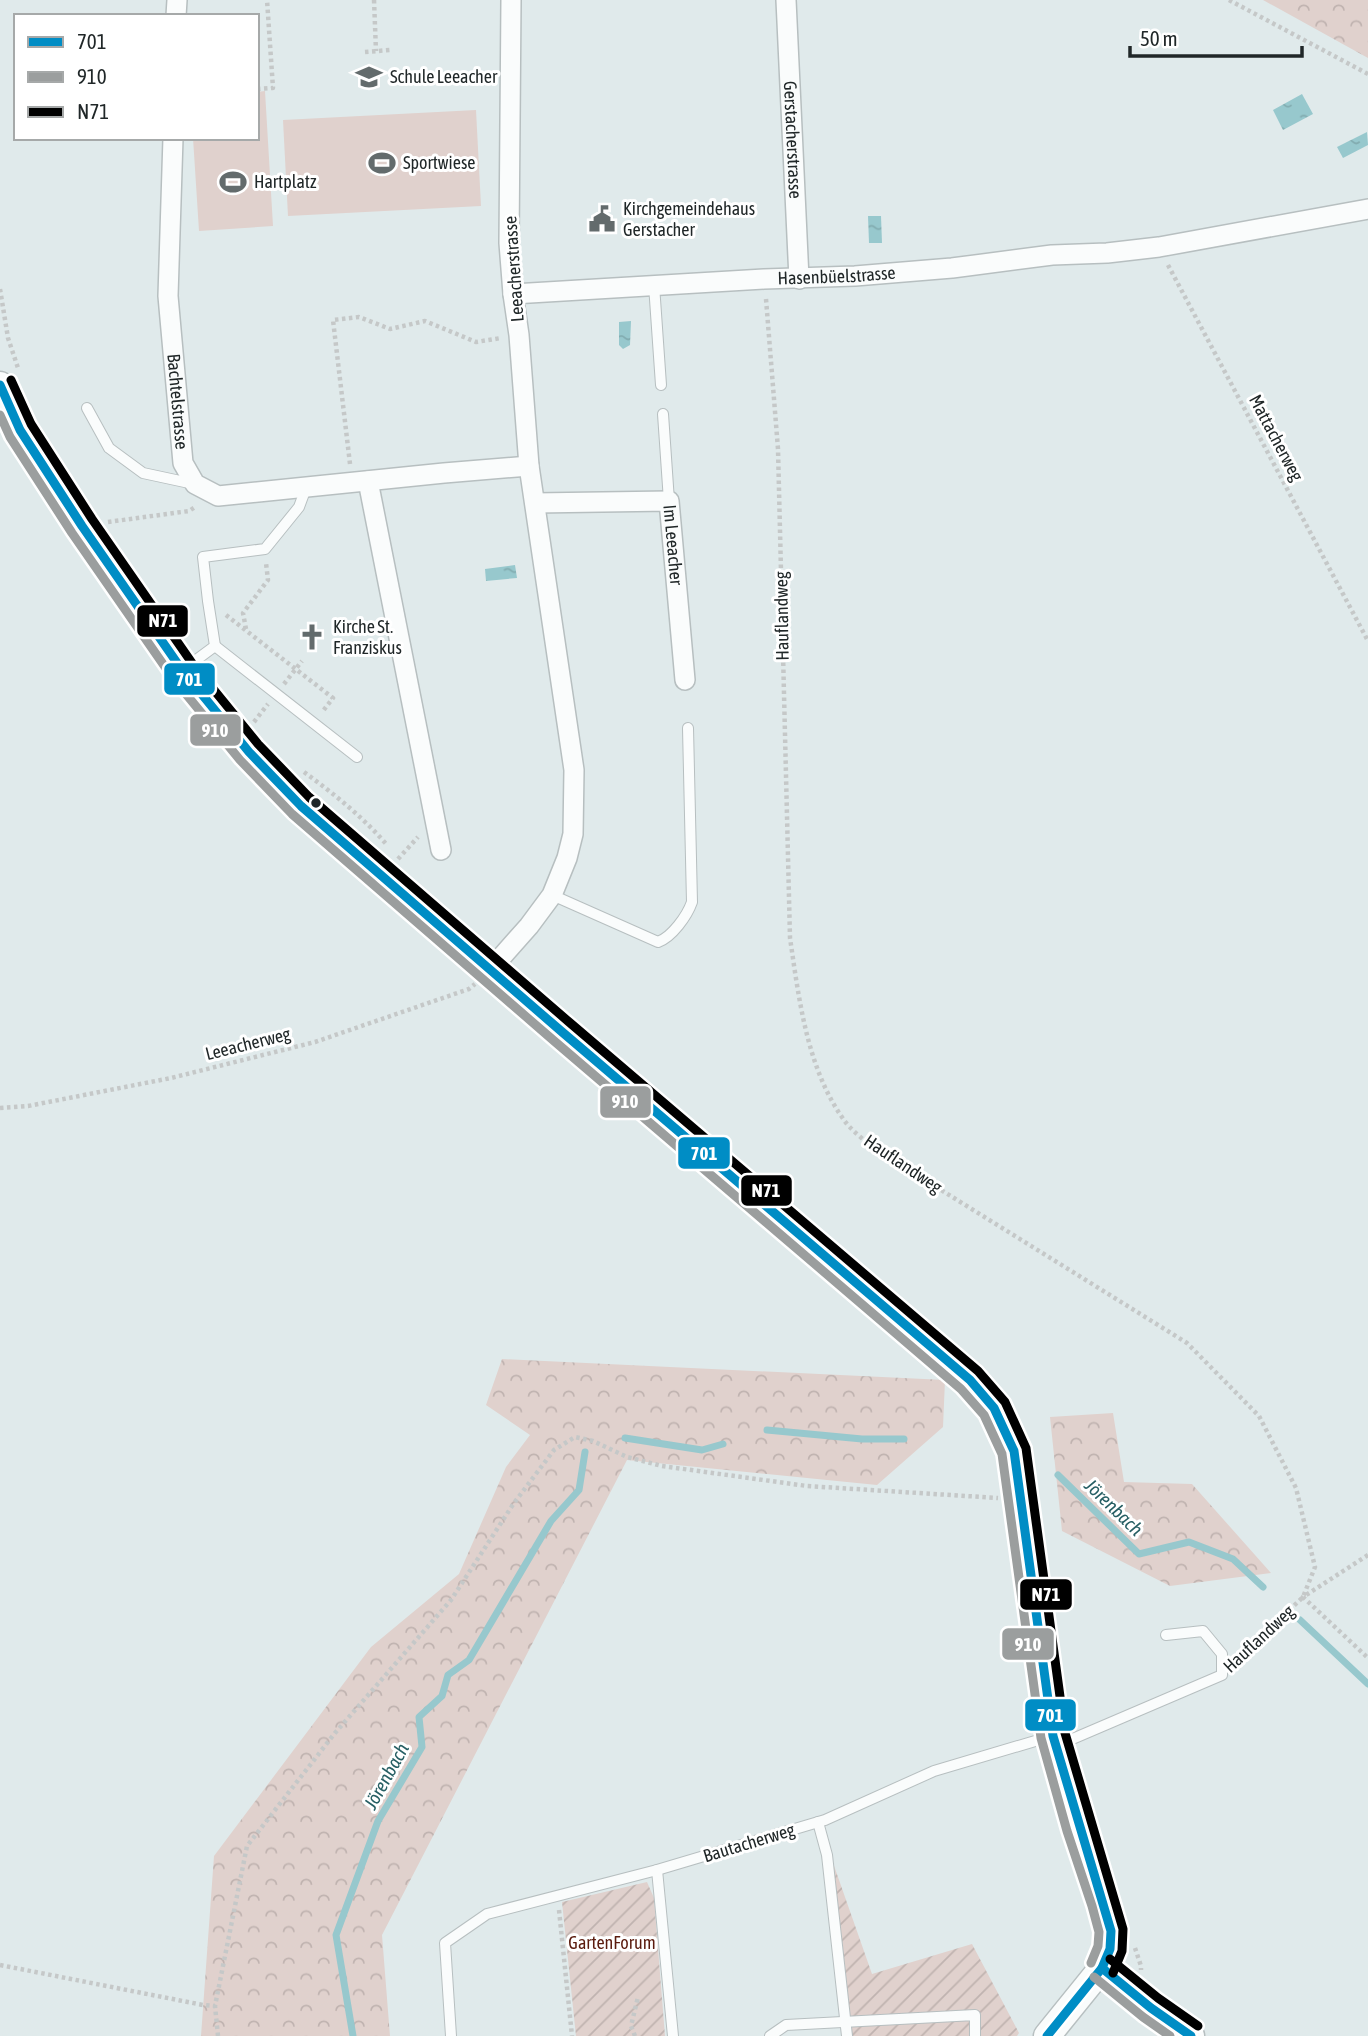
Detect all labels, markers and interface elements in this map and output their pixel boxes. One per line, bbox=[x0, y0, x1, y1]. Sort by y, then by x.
legend bbox=[14, 14, 259, 140]
scale bar bbox=[1130, 14, 1302, 58]
text: 50 m bbox=[1140, 26, 1178, 50]
text: 701 bbox=[77, 29, 107, 53]
school or university icon: Schule Leeacher bbox=[354, 62, 384, 92]
text: 910 bbox=[77, 64, 107, 88]
place label: Schule Leeacher bbox=[390, 66, 498, 87]
street label: Gerstacherstrasse bbox=[780, 81, 806, 199]
text: N71 bbox=[77, 99, 109, 123]
sports icon: Sportwiese bbox=[367, 148, 397, 178]
place label: Sportwiese bbox=[403, 152, 475, 173]
sports icon: Hartplatz bbox=[218, 167, 248, 197]
place label: Hartplatz bbox=[254, 171, 317, 192]
place label: Kirchgemeindehaus Gerstacher bbox=[623, 198, 755, 240]
public building icon: Kirchgemeindehaus Gerstacher bbox=[587, 204, 617, 234]
street label: Leeacherstrasse bbox=[499, 215, 528, 323]
street label: Hasenbüelstrasse bbox=[777, 262, 896, 289]
street label: Bachtelstrasse bbox=[163, 353, 193, 450]
street label: Mattacherweg bbox=[1245, 391, 1308, 485]
street label: Im Leeacher bbox=[659, 504, 688, 587]
street label: Hauflandweg bbox=[770, 571, 793, 661]
line badge: N71 bbox=[136, 604, 189, 638]
text: N71 bbox=[148, 609, 178, 631]
place label: Kirche St. Franziskus bbox=[333, 616, 402, 658]
church icon: Kirche St. Franziskus bbox=[297, 622, 327, 652]
line badge: 701 bbox=[163, 662, 216, 696]
text: 701 bbox=[176, 668, 202, 690]
line badge: 910 bbox=[189, 713, 242, 747]
text: 910 bbox=[202, 719, 228, 741]
unlabelled marker bbox=[309, 796, 323, 810]
street label: Leeacherweg bbox=[203, 1023, 293, 1064]
line badge: 910 bbox=[599, 1085, 652, 1119]
text: 910 bbox=[612, 1090, 638, 1112]
street label: Hauflandweg bbox=[860, 1130, 946, 1197]
line badge: 701 bbox=[677, 1136, 731, 1170]
text: 701 bbox=[691, 1142, 717, 1164]
line badge: N71 bbox=[740, 1174, 793, 1207]
text: N71 bbox=[751, 1179, 781, 1201]
water label: Jörenbach bbox=[1080, 1473, 1148, 1540]
line badge: N71 bbox=[1019, 1578, 1073, 1611]
text: N71 bbox=[1031, 1583, 1061, 1605]
street label: Hauflandweg bbox=[1219, 1600, 1299, 1677]
line badge: 910 bbox=[1001, 1627, 1055, 1661]
text: 910 bbox=[1015, 1633, 1041, 1655]
line badge: 701 bbox=[1024, 1698, 1077, 1732]
text: 701 bbox=[1037, 1704, 1063, 1726]
water label: Jörenbach bbox=[358, 1739, 413, 1814]
street label: Bautacherweg bbox=[701, 1819, 797, 1866]
park label: GartenForum bbox=[568, 1932, 656, 1953]

